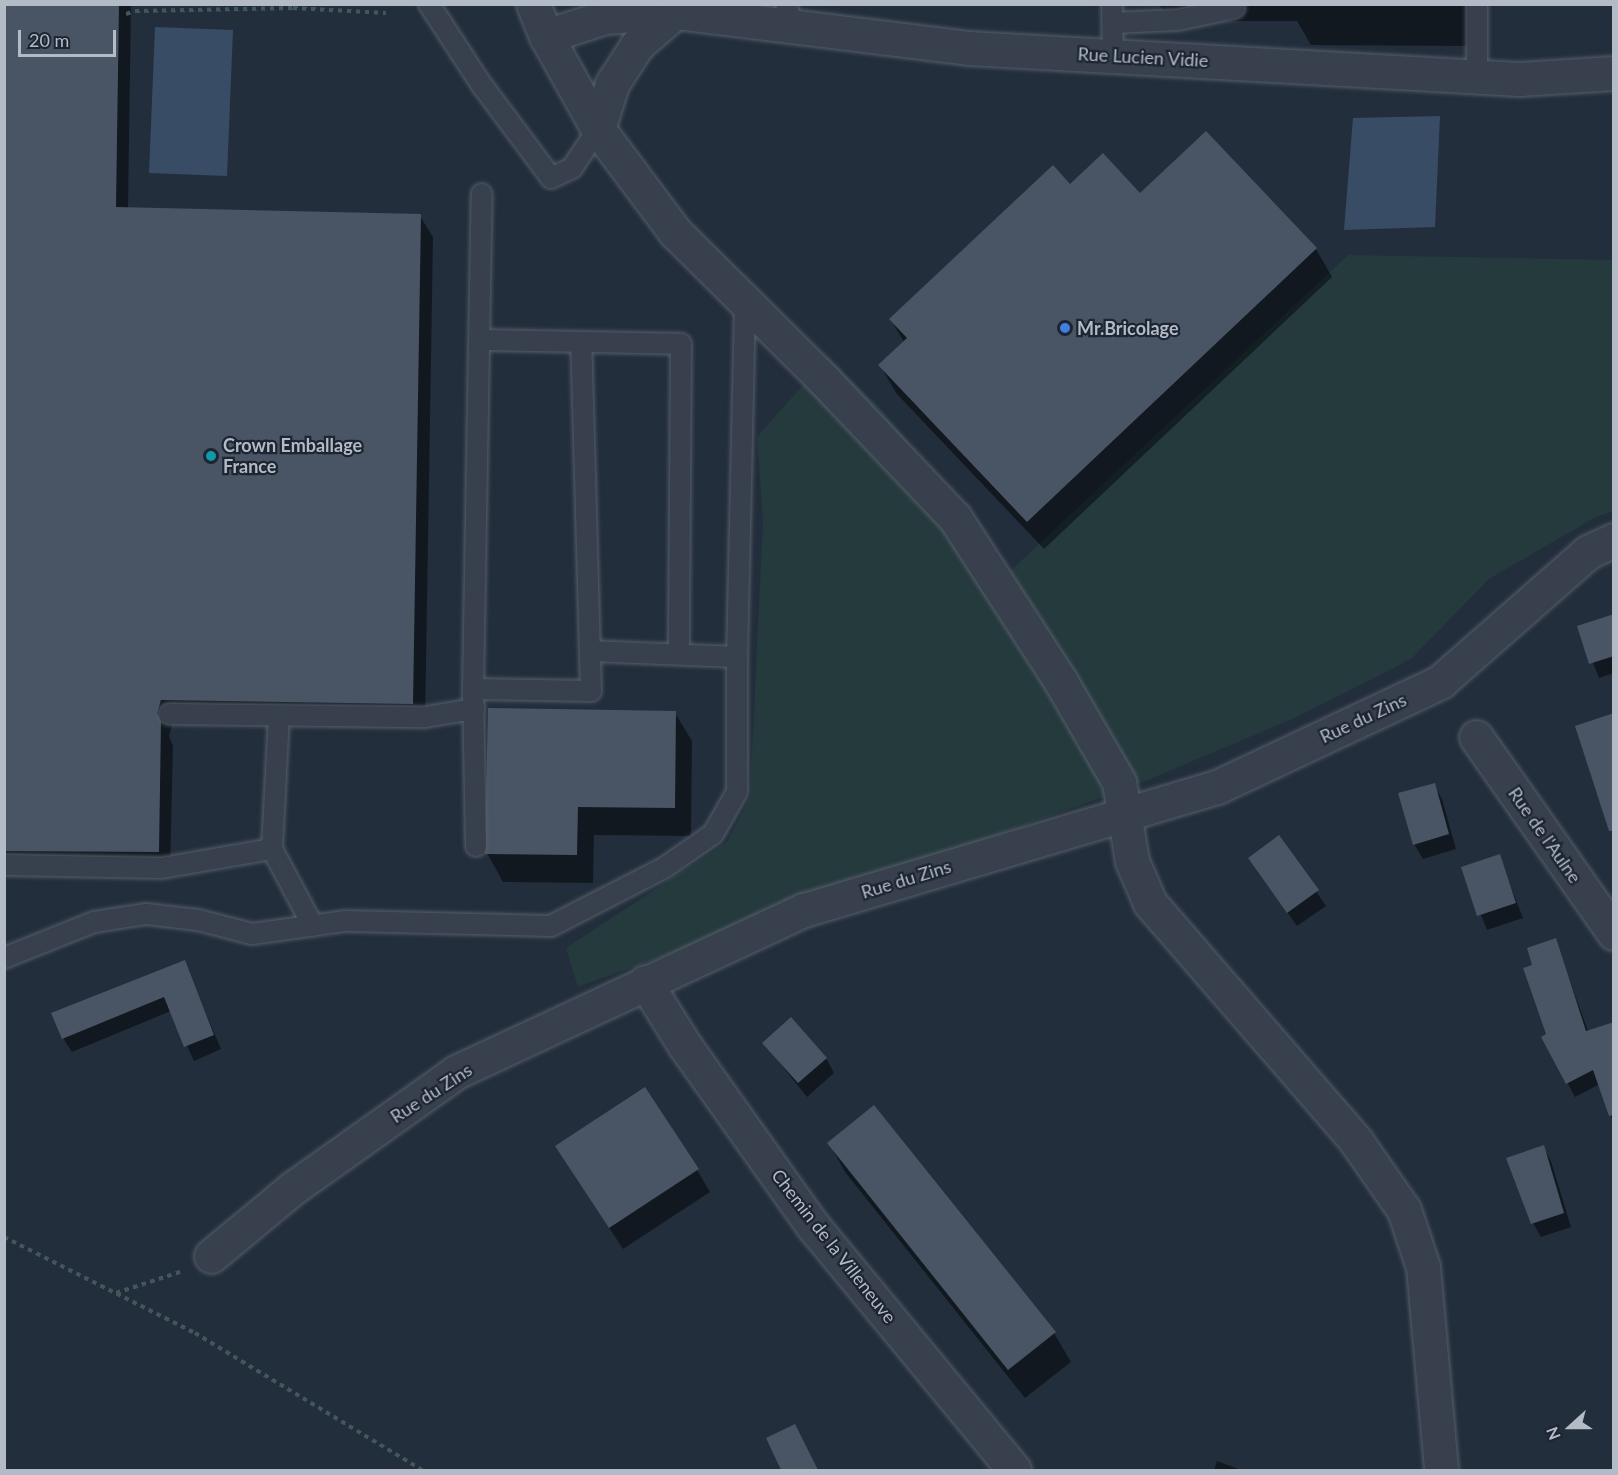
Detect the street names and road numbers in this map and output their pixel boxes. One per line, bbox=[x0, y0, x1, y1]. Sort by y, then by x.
street label: Rue Lucien Vidie bbox=[1077, 43, 1209, 71]
street label: Rue du Zins bbox=[1316, 689, 1410, 747]
street label: Rue de l'Aulne bbox=[1504, 783, 1586, 887]
street label: Rue du Zins bbox=[859, 855, 953, 903]
street label: Rue du Zins bbox=[386, 1059, 476, 1127]
street label: Chemin de la Villeneuve bbox=[767, 1165, 901, 1327]

